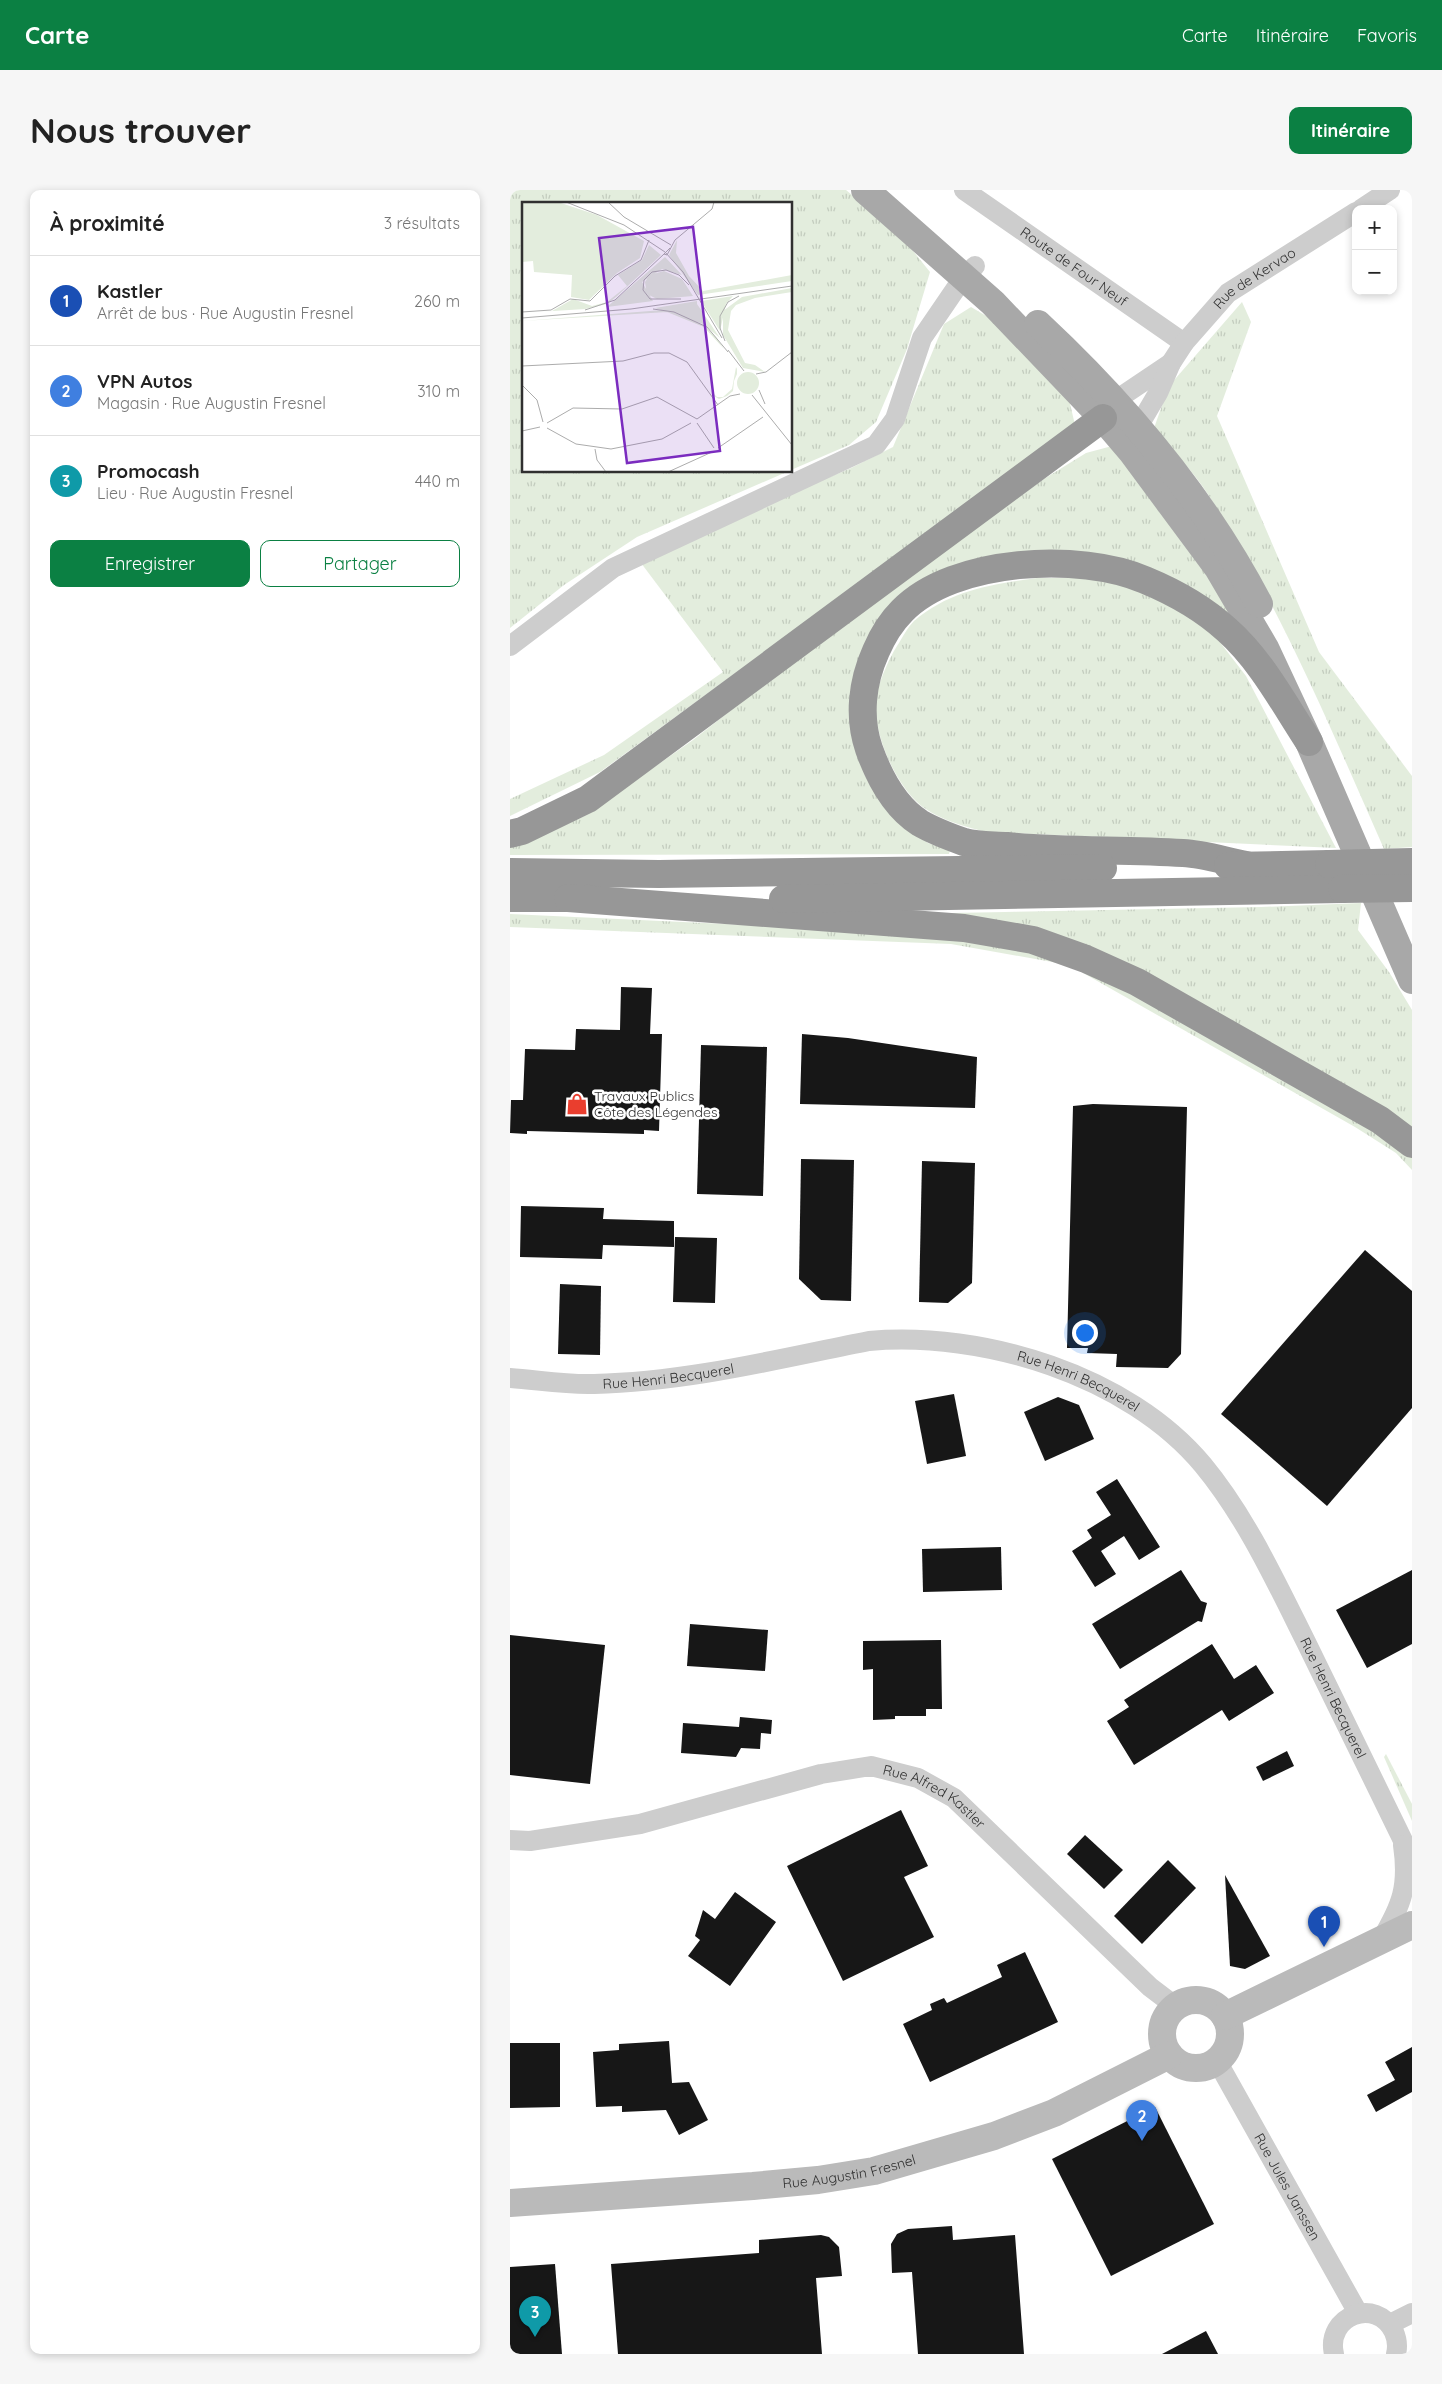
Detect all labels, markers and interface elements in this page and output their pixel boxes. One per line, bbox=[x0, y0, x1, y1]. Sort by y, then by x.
text: Carte bbox=[25, 20, 89, 50]
text: Carte bbox=[1182, 24, 1228, 47]
text: Itinéraire bbox=[1256, 24, 1329, 47]
text: Favoris bbox=[1357, 24, 1417, 47]
button: Itinéraire bbox=[1289, 107, 1412, 154]
text: Nous trouver bbox=[30, 108, 251, 152]
inset map bbox=[522, 202, 792, 472]
map controls bbox=[1352, 205, 1397, 295]
button: + bbox=[1352, 205, 1397, 250]
text: À proximité bbox=[50, 210, 165, 236]
text: 3 résultats bbox=[384, 213, 460, 233]
street label: Route de Four Neuf bbox=[1017, 223, 1131, 310]
street label: Rue de Kervao bbox=[1209, 243, 1299, 313]
button: − bbox=[1352, 250, 1397, 295]
text: Kastler bbox=[97, 279, 163, 303]
text: 1 bbox=[63, 291, 69, 311]
text: 260 m bbox=[414, 291, 460, 311]
text: Arrêt de bus · Rue Augustin Fresnel bbox=[97, 303, 354, 323]
text: VPN Autos bbox=[97, 369, 192, 393]
text: 2 bbox=[61, 381, 71, 401]
text: 310 m bbox=[417, 381, 460, 401]
text: Magasin · Rue Augustin Fresnel bbox=[97, 393, 326, 413]
text: Promocash bbox=[97, 459, 200, 483]
text: 3 bbox=[62, 471, 70, 491]
text: 440 m bbox=[415, 471, 460, 491]
text: Lieu · Rue Augustin Fresnel bbox=[97, 483, 293, 503]
button: Enregistrer bbox=[50, 540, 250, 587]
button: Partager bbox=[260, 540, 460, 587]
place label: Travaux Publics Côte des Légendes bbox=[594, 1087, 718, 1121]
shop icon: Travaux Publics Côte des Légendes bbox=[564, 1091, 590, 1117]
your location bbox=[1072, 1320, 1098, 1346]
street label: Rue Henri Becquerel bbox=[1015, 1347, 1143, 1416]
street label: Rue Henri Becquerel bbox=[602, 1359, 735, 1393]
street label: Rue Henri Becquerel bbox=[1296, 1634, 1370, 1761]
street label: Rue Alfred Kastler bbox=[881, 1760, 990, 1833]
pin: 1 bbox=[1308, 1906, 1340, 1947]
pin: 2 bbox=[1126, 2100, 1158, 2141]
street label: Rue Jules Janssen bbox=[1250, 2130, 1324, 2243]
street label: Rue Augustin Fresnel bbox=[782, 2150, 918, 2192]
pin: 3 bbox=[519, 2296, 551, 2337]

